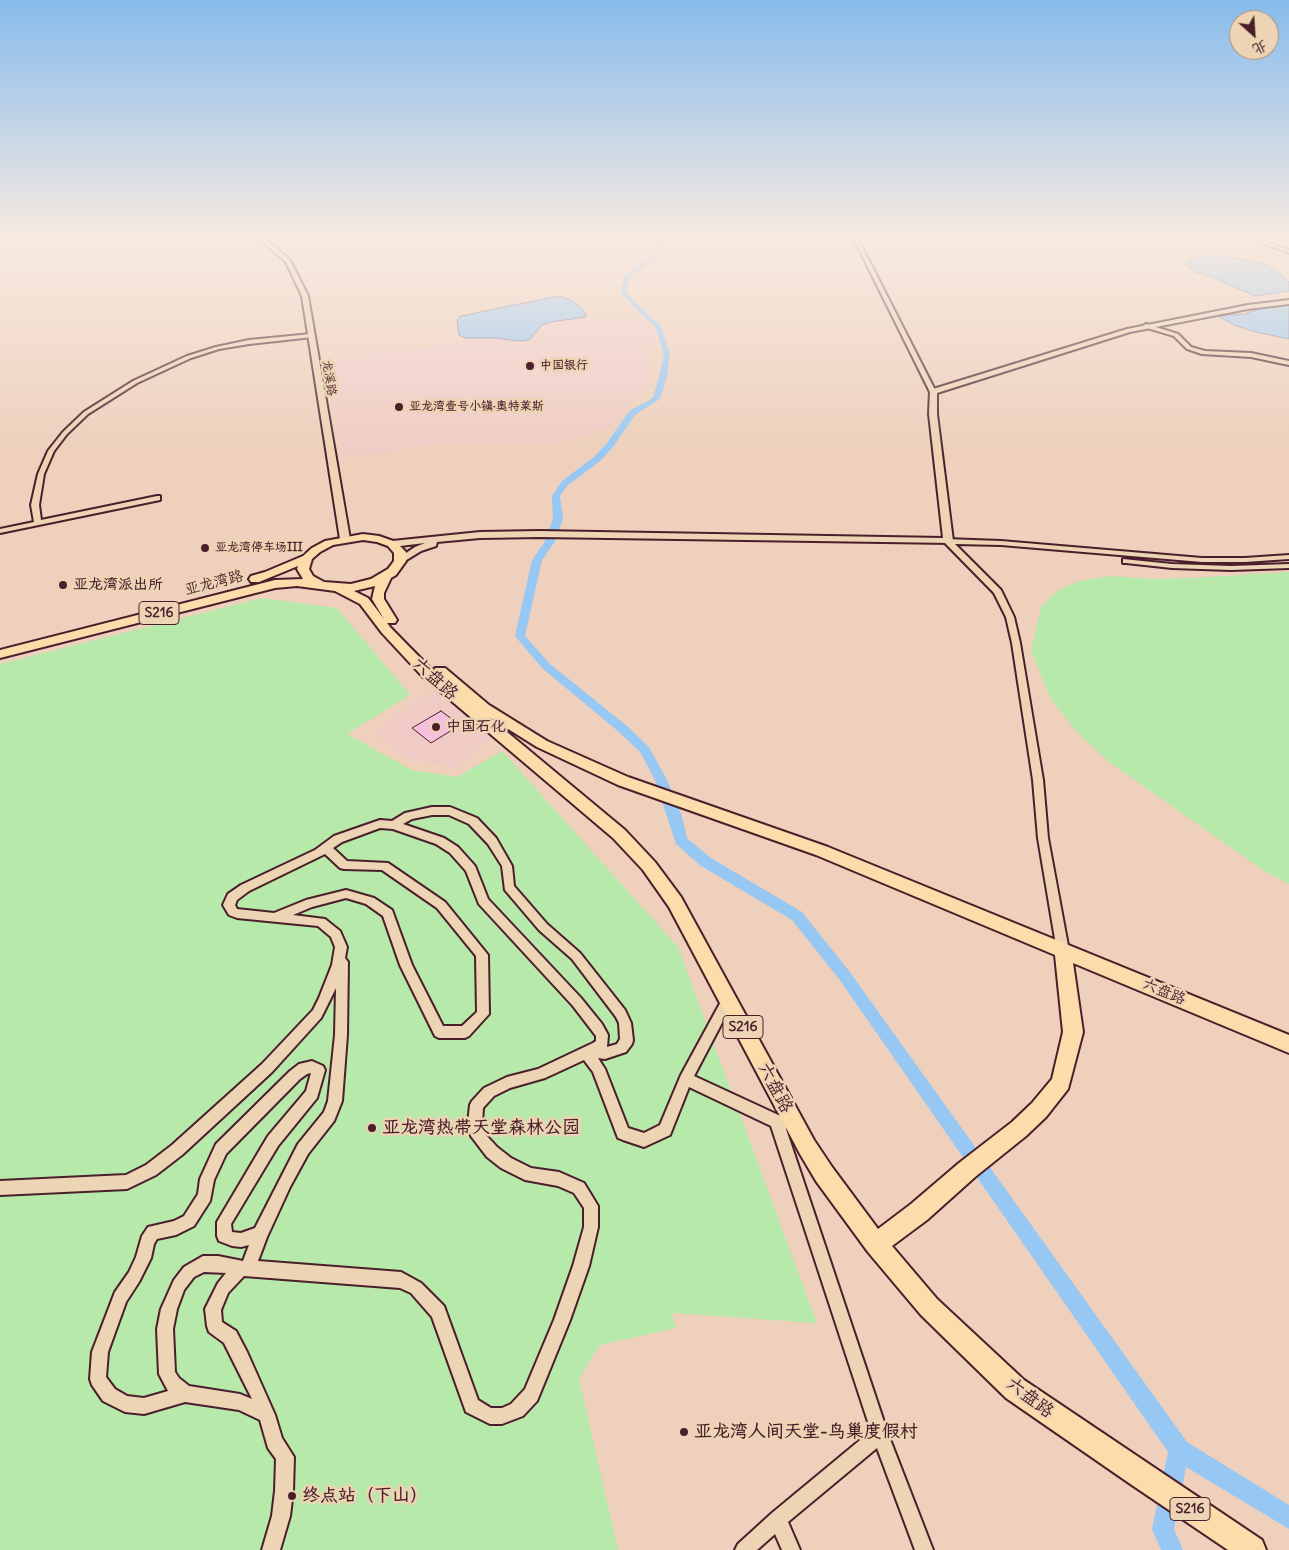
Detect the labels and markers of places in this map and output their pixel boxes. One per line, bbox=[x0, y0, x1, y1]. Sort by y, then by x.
place label: 中国银行 bbox=[540, 359, 588, 373]
marker: 中国银行 bbox=[524, 360, 536, 372]
place label: 亚龙湾壹号小镇·奥特莱斯 bbox=[409, 400, 544, 414]
marker: 亚龙湾壹号小镇·奥特莱斯 bbox=[393, 401, 405, 413]
place label: 亚龙湾停车场III bbox=[215, 541, 303, 555]
marker: 亚龙湾停车场III bbox=[199, 542, 211, 554]
place label: 亚龙湾派出所 bbox=[73, 576, 163, 594]
marker: 亚龙湾派出所 bbox=[57, 579, 69, 591]
place label: 中国石化 bbox=[446, 718, 506, 736]
marker: 中国石化 bbox=[430, 721, 442, 733]
place label: 亚龙湾热带天堂森林公园 bbox=[382, 1117, 580, 1139]
marker: 亚龙湾热带天堂森林公园 bbox=[366, 1122, 378, 1134]
place label: 亚龙湾人间天堂-鸟巢度假村 bbox=[694, 1421, 918, 1443]
marker: 亚龙湾人间天堂-鸟巢度假村 bbox=[678, 1426, 690, 1438]
place label: 终点站（下山） bbox=[302, 1485, 428, 1507]
marker: 终点站（下山） bbox=[286, 1490, 298, 1502]

